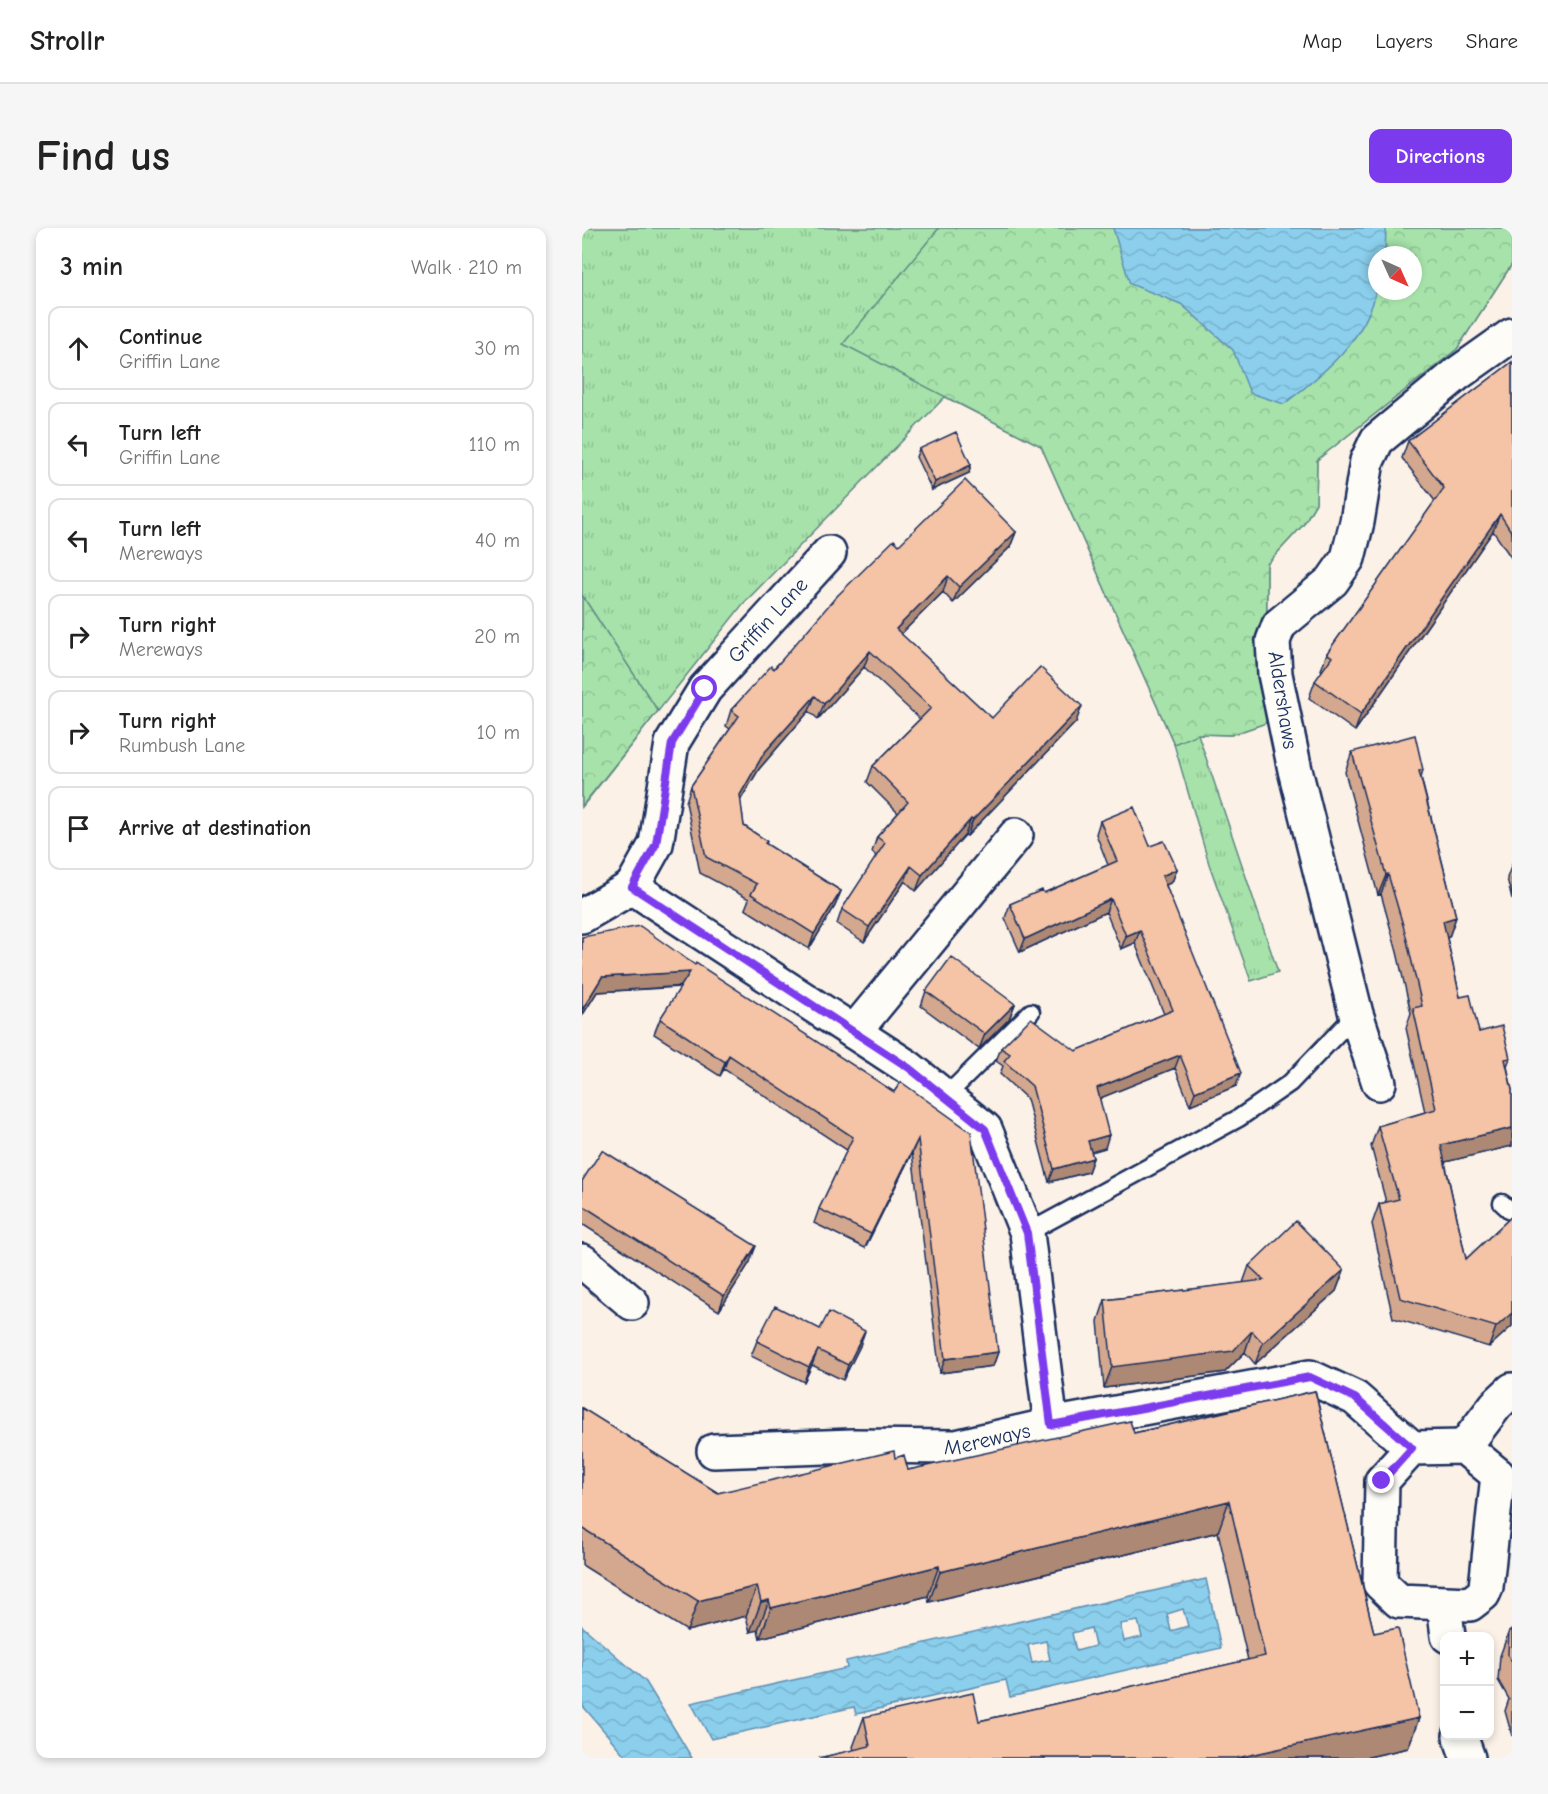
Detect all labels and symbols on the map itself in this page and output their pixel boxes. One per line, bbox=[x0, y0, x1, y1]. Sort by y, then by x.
north arrow bbox=[1368, 246, 1422, 300]
street label: Griffin Lane bbox=[723, 573, 813, 668]
street label: Aldershaws bbox=[1263, 649, 1303, 751]
route start bbox=[691, 675, 717, 701]
street label: Mereways bbox=[944, 1418, 1033, 1459]
route end bbox=[1368, 1467, 1394, 1493]

